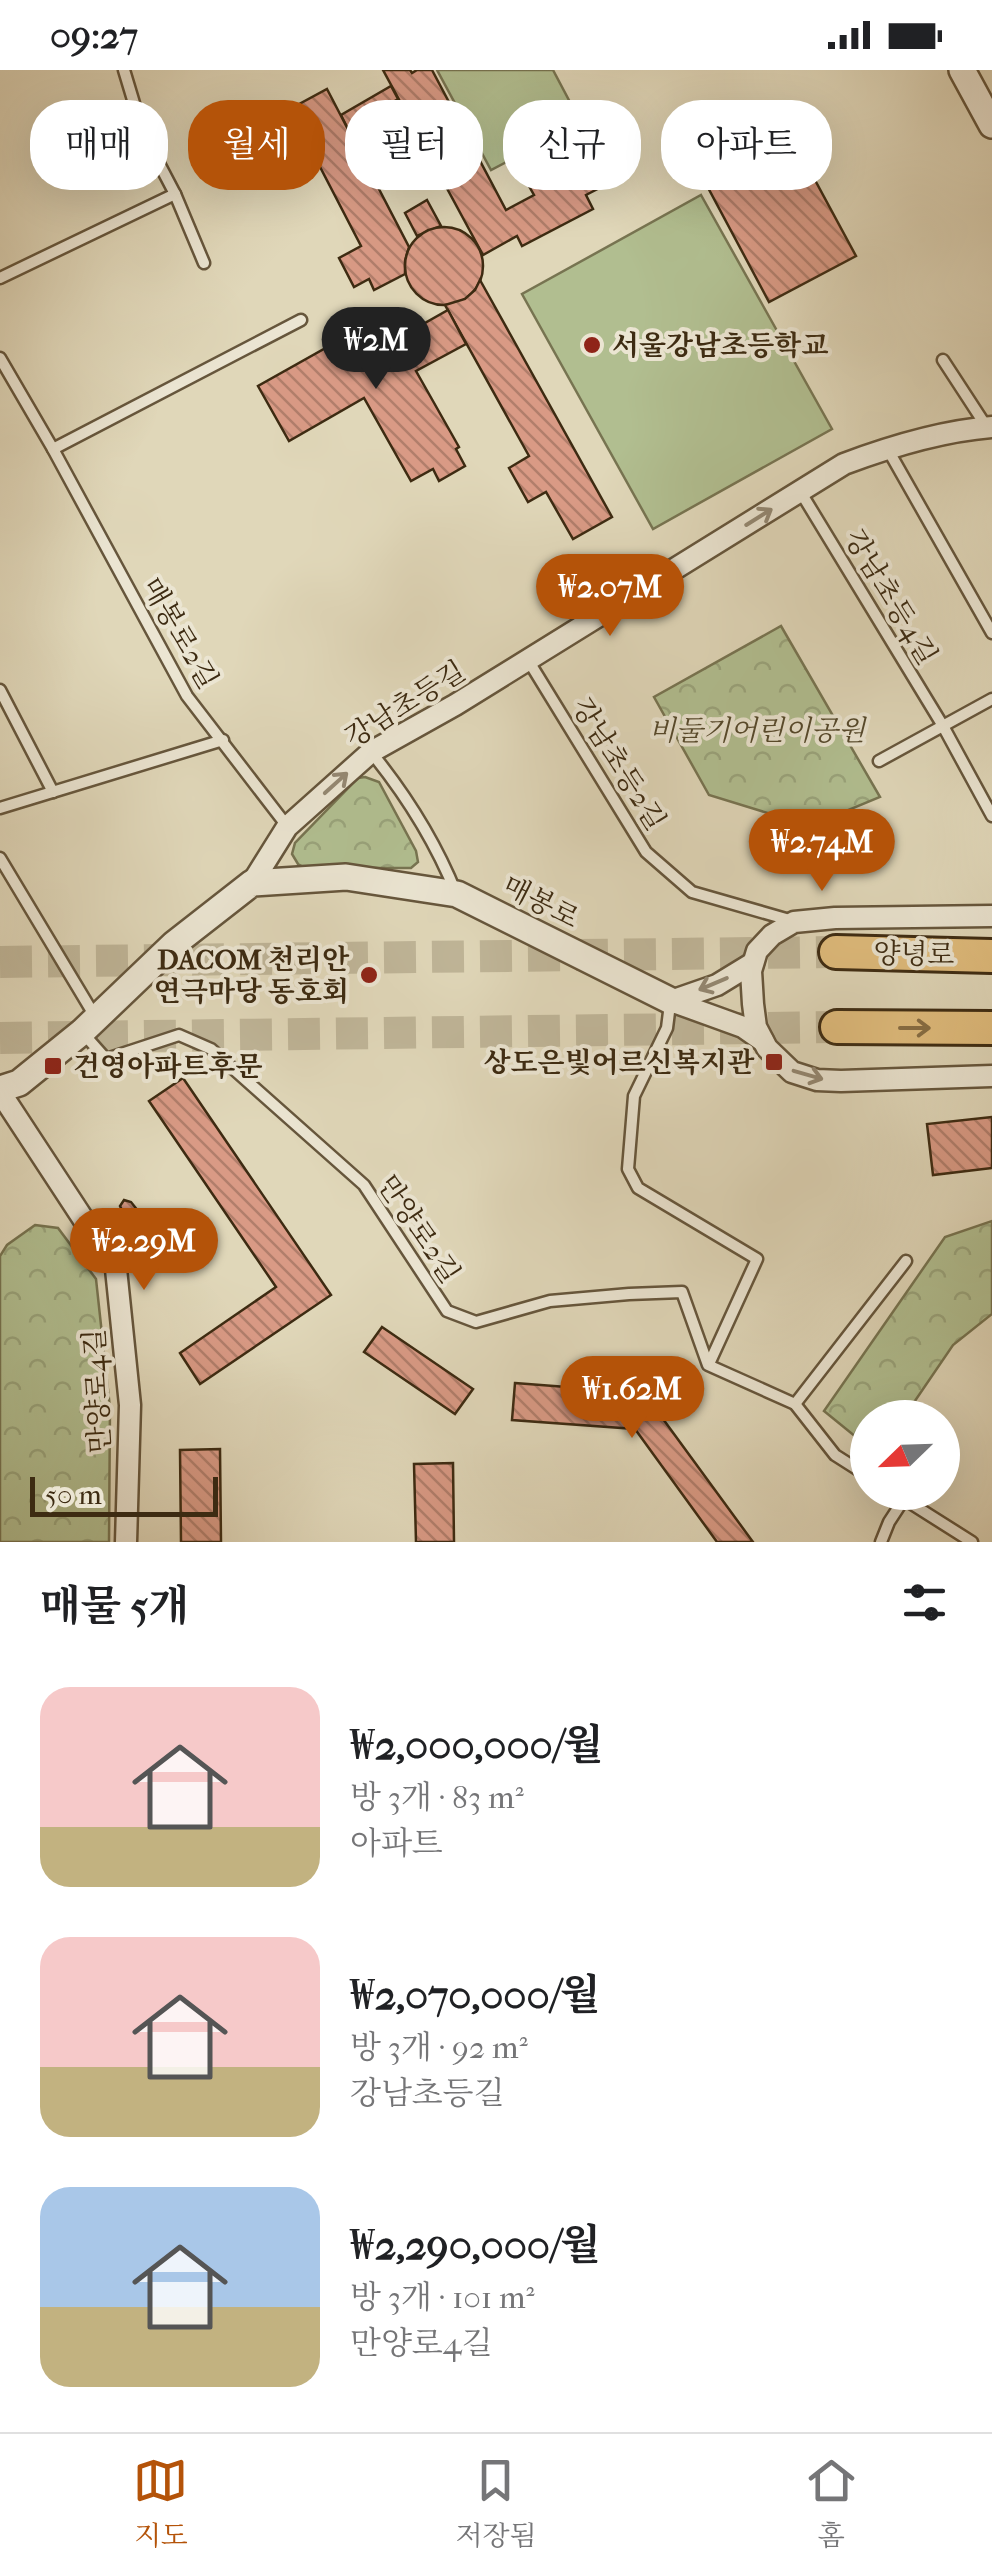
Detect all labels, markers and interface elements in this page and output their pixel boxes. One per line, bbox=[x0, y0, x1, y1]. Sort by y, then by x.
text: 09:27 bbox=[50, 13, 138, 58]
chip: 매매 bbox=[30, 100, 168, 190]
chip: 월세 bbox=[188, 100, 325, 190]
chip: 필터 bbox=[345, 100, 483, 190]
chip: 신규 bbox=[503, 100, 641, 190]
chip: 아파트 bbox=[661, 100, 832, 190]
pin: ₩2M bbox=[328, 307, 424, 392]
text: ₩2M bbox=[344, 321, 408, 358]
place label: 서울강남초등학교 bbox=[612, 329, 828, 362]
marker: 서울강남초등학교 bbox=[581, 334, 603, 356]
one-way arrow bbox=[744, 506, 772, 527]
street label: 강남초등4길 bbox=[838, 523, 944, 671]
pin: ₩2.07M bbox=[529, 554, 691, 639]
text: ₩2.07M bbox=[558, 568, 662, 605]
street label: 매봉로2길 bbox=[135, 572, 225, 694]
street label: 강남초등길 bbox=[339, 654, 471, 754]
street label: 강남초등2길 bbox=[565, 692, 673, 836]
park label: 비둘기어린이공원 bbox=[649, 714, 867, 747]
one-way arrow bbox=[323, 772, 348, 795]
pin: ₩2.74M bbox=[741, 809, 903, 894]
text: ₩2.74M bbox=[771, 823, 873, 860]
street label: 매봉로 bbox=[497, 869, 585, 935]
street label: 양녕로 bbox=[873, 937, 955, 971]
place label: DACOM 천리안 연극마당 동호회 bbox=[154, 943, 350, 1008]
marker: DACOM 천리안 연극마당 동호회 bbox=[358, 964, 380, 986]
one-way arrow bbox=[698, 977, 729, 995]
one-way arrow bbox=[898, 1018, 930, 1038]
place label: 상도은빛어르신복지관 bbox=[484, 1046, 755, 1079]
place label: 건영아파트후문 bbox=[73, 1050, 262, 1083]
marker: 상도은빛어르신복지관 bbox=[763, 1051, 785, 1073]
marker: 건영아파트후문 bbox=[42, 1055, 64, 1077]
one-way arrow bbox=[791, 1067, 823, 1086]
street label: 만양로2길 bbox=[371, 1169, 467, 1289]
pin: ₩2.29M bbox=[63, 1208, 225, 1293]
text: ₩2.29M bbox=[92, 1222, 196, 1259]
street label: 만양로4길 bbox=[77, 1328, 117, 1454]
pin: ₩1.62M bbox=[551, 1356, 713, 1441]
text: ₩1.62M bbox=[582, 1370, 682, 1407]
north arrow bbox=[850, 1400, 960, 1510]
map controls bbox=[850, 1400, 960, 1510]
scale bar bbox=[30, 1472, 218, 1516]
text: 50 m bbox=[45, 1478, 102, 1511]
icon: filters bbox=[897, 1575, 952, 1630]
text: 매물 5개 bbox=[40, 1582, 189, 1631]
text: ₩2,000,000/월 bbox=[350, 1721, 604, 1770]
icon: home bbox=[120, 1727, 240, 1847]
text: 방 3개 · 83 m² bbox=[350, 1779, 524, 1816]
text: 아파트 bbox=[350, 1825, 443, 1862]
text: ₩2,070,000/월 bbox=[350, 1971, 601, 2020]
icon: home bbox=[120, 1977, 240, 2097]
text: 방 3개 · 92 m² bbox=[350, 2029, 528, 2066]
text: 강남초등길 bbox=[350, 2075, 505, 2112]
text: ₩2,290,000/월 bbox=[350, 2221, 601, 2270]
icon: home bbox=[120, 2227, 240, 2347]
text: 방 3개 · 101 m² bbox=[350, 2279, 535, 2316]
text: 만양로4길 bbox=[350, 2325, 493, 2362]
tab: 지도 bbox=[133, 2453, 188, 2553]
tab: 저장됨 bbox=[455, 2453, 537, 2553]
tab: 홈 bbox=[804, 2453, 859, 2553]

